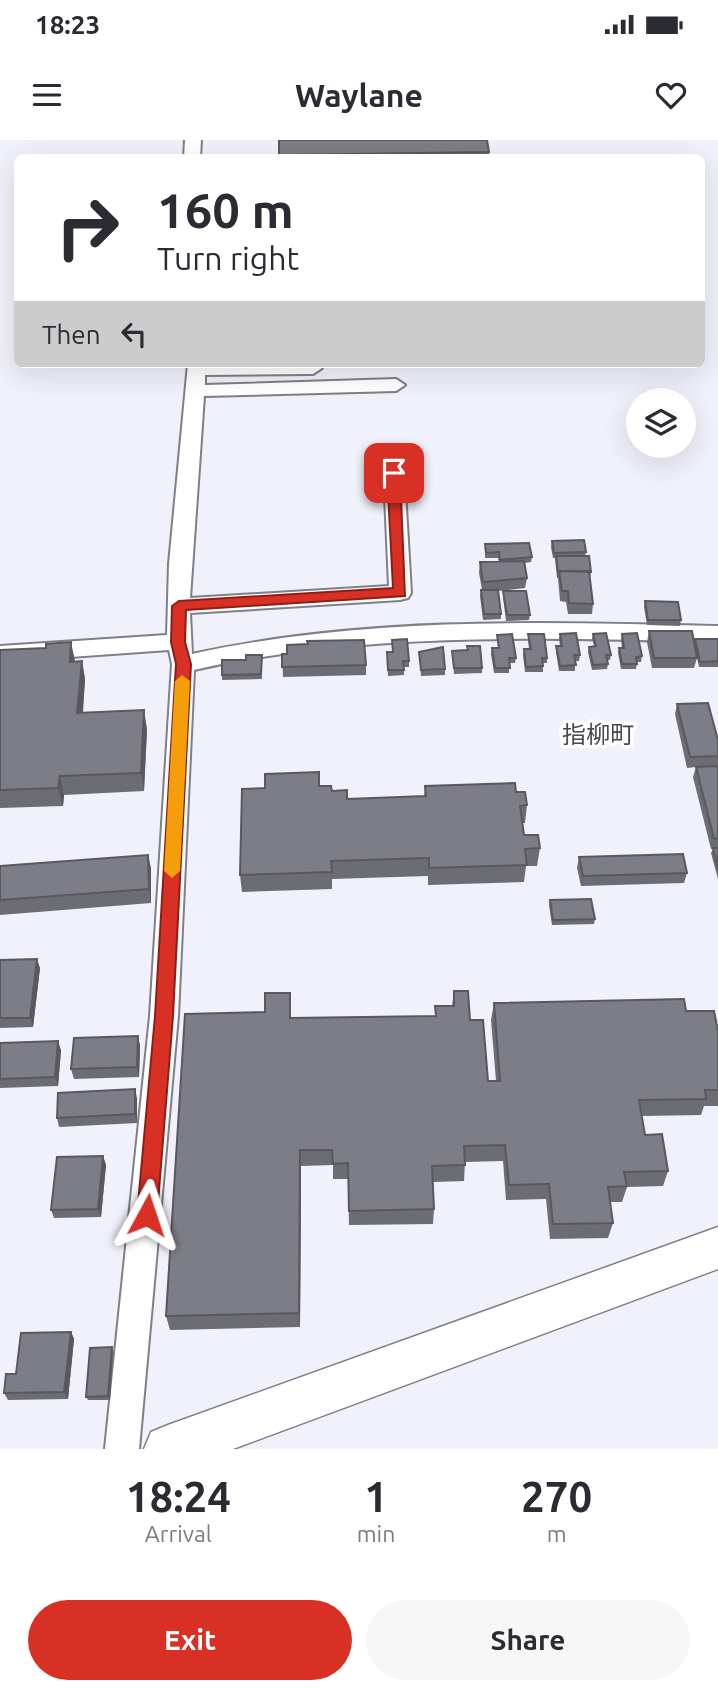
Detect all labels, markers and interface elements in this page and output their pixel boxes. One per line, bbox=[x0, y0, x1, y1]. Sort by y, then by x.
text: 18:23 bbox=[35, 10, 100, 39]
icon: menu bbox=[28, 76, 66, 114]
icon: heart bbox=[652, 76, 690, 114]
text: Waylane bbox=[295, 77, 423, 113]
icon: right bbox=[42, 182, 133, 273]
text: 160 m bbox=[157, 182, 294, 237]
text: Turn right bbox=[157, 240, 299, 276]
icon: left bbox=[115, 315, 153, 353]
text: Then bbox=[42, 320, 101, 349]
map controls bbox=[626, 388, 696, 458]
button: layers bbox=[626, 388, 696, 458]
pin bbox=[364, 443, 424, 503]
icon: arrive bbox=[375, 454, 413, 492]
district label: 指柳町 bbox=[562, 721, 634, 748]
position arrow bbox=[110, 1178, 184, 1252]
text: 18:24 bbox=[126, 1473, 231, 1520]
text: 1 bbox=[364, 1473, 388, 1520]
text: 270 bbox=[521, 1473, 592, 1520]
text: Arrival bbox=[145, 1521, 212, 1546]
text: min bbox=[357, 1521, 395, 1546]
text: m bbox=[547, 1521, 567, 1546]
button: Exit bbox=[28, 1600, 352, 1680]
button: Share bbox=[366, 1600, 690, 1680]

